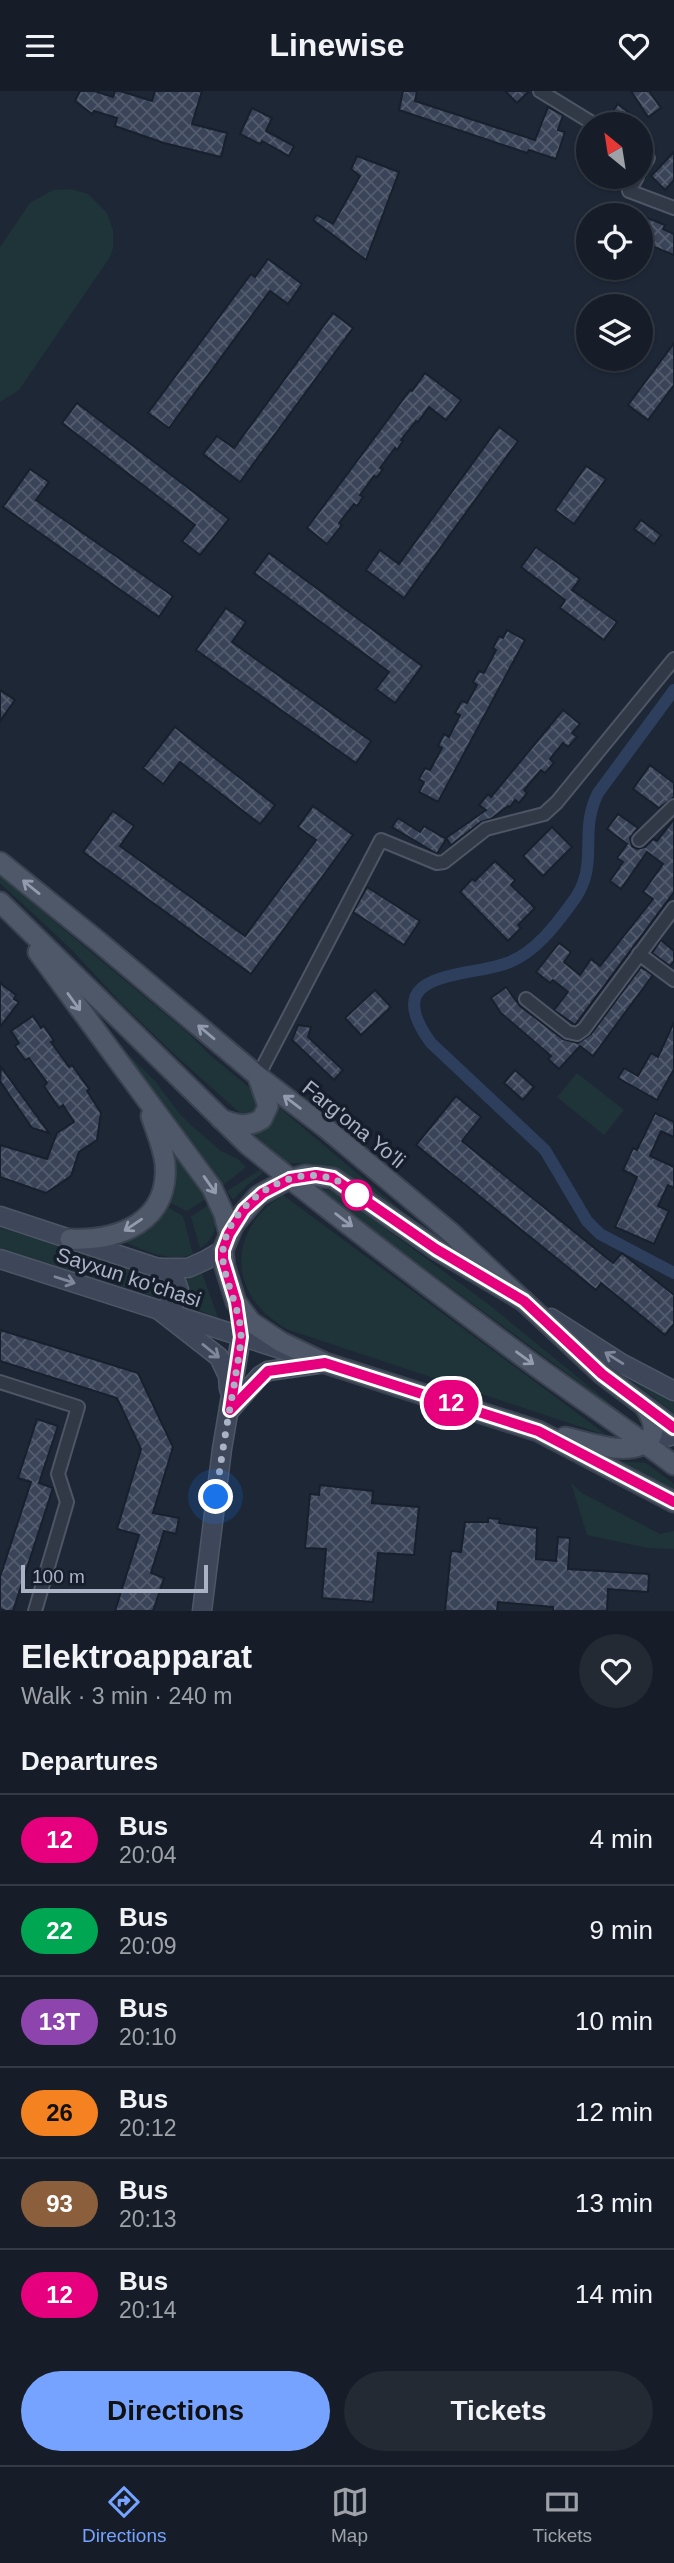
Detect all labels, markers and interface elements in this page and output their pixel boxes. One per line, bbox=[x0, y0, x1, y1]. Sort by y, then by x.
icon: menu bbox=[21, 27, 59, 65]
text: Linewise bbox=[269, 27, 405, 63]
icon: heart bbox=[615, 27, 653, 65]
north arrow bbox=[576, 112, 653, 189]
map controls bbox=[576, 112, 653, 371]
button: locate bbox=[576, 203, 653, 280]
button: layers bbox=[576, 294, 653, 371]
one-way arrow bbox=[22, 879, 40, 894]
one-way arrow bbox=[67, 992, 81, 1011]
one-way arrow bbox=[197, 1024, 215, 1040]
street label: Farg'ona Yo'li bbox=[298, 1076, 410, 1172]
one-way arrow bbox=[284, 1095, 302, 1110]
one-way arrow bbox=[202, 1175, 217, 1194]
unlabelled marker bbox=[342, 1180, 372, 1210]
one-way arrow bbox=[334, 1213, 353, 1228]
one-way arrow bbox=[124, 1218, 143, 1233]
street label: Sayxun ko'chasi bbox=[54, 1243, 204, 1311]
one-way arrow bbox=[54, 1274, 76, 1287]
one-way arrow bbox=[202, 1343, 220, 1359]
one-way arrow bbox=[515, 1351, 534, 1365]
one-way arrow bbox=[605, 1351, 625, 1365]
line badge: 12 bbox=[420, 1380, 482, 1426]
text: 12 bbox=[438, 1389, 464, 1416]
your location bbox=[198, 1479, 233, 1514]
scale bar bbox=[21, 1562, 208, 1594]
text: 100 m bbox=[32, 1566, 85, 1587]
button: heart bbox=[579, 1634, 653, 1708]
text: Elektroapparat bbox=[21, 1638, 252, 1675]
text: Walk · 3 min · 240 m bbox=[21, 1683, 232, 1709]
text: Departures bbox=[21, 1746, 158, 1776]
text: Bus bbox=[119, 1811, 168, 1841]
text: 4 min bbox=[589, 1824, 653, 1854]
text: 12 bbox=[46, 1826, 73, 1853]
text: 20:04 bbox=[119, 1842, 177, 1868]
text: Bus bbox=[119, 1902, 168, 1932]
text: 9 min bbox=[589, 1915, 653, 1945]
text: 22 bbox=[46, 1917, 73, 1944]
text: 20:09 bbox=[119, 1933, 177, 1959]
text: Bus bbox=[119, 1993, 168, 2023]
text: 10 min bbox=[575, 2006, 653, 2036]
text: 13Т bbox=[39, 2008, 80, 2035]
text: 20:10 bbox=[119, 2024, 177, 2050]
text: Bus bbox=[119, 2084, 168, 2114]
text: 12 min bbox=[575, 2097, 653, 2127]
text: 26 bbox=[46, 2099, 73, 2126]
text: 20:12 bbox=[119, 2115, 177, 2141]
text: Bus bbox=[119, 2175, 168, 2205]
text: 13 min bbox=[575, 2188, 653, 2218]
text: 93 bbox=[46, 2190, 73, 2217]
text: 20:13 bbox=[119, 2206, 177, 2232]
text: Bus bbox=[119, 2266, 168, 2296]
text: 14 min bbox=[575, 2279, 653, 2309]
text: 12 bbox=[46, 2281, 73, 2308]
text: 20:14 bbox=[119, 2297, 177, 2323]
button: Directions bbox=[21, 2371, 330, 2451]
button: Tickets bbox=[344, 2371, 653, 2451]
tab: Directions bbox=[82, 2483, 166, 2547]
tab: Map bbox=[331, 2483, 369, 2547]
tab: Tickets bbox=[533, 2483, 592, 2547]

